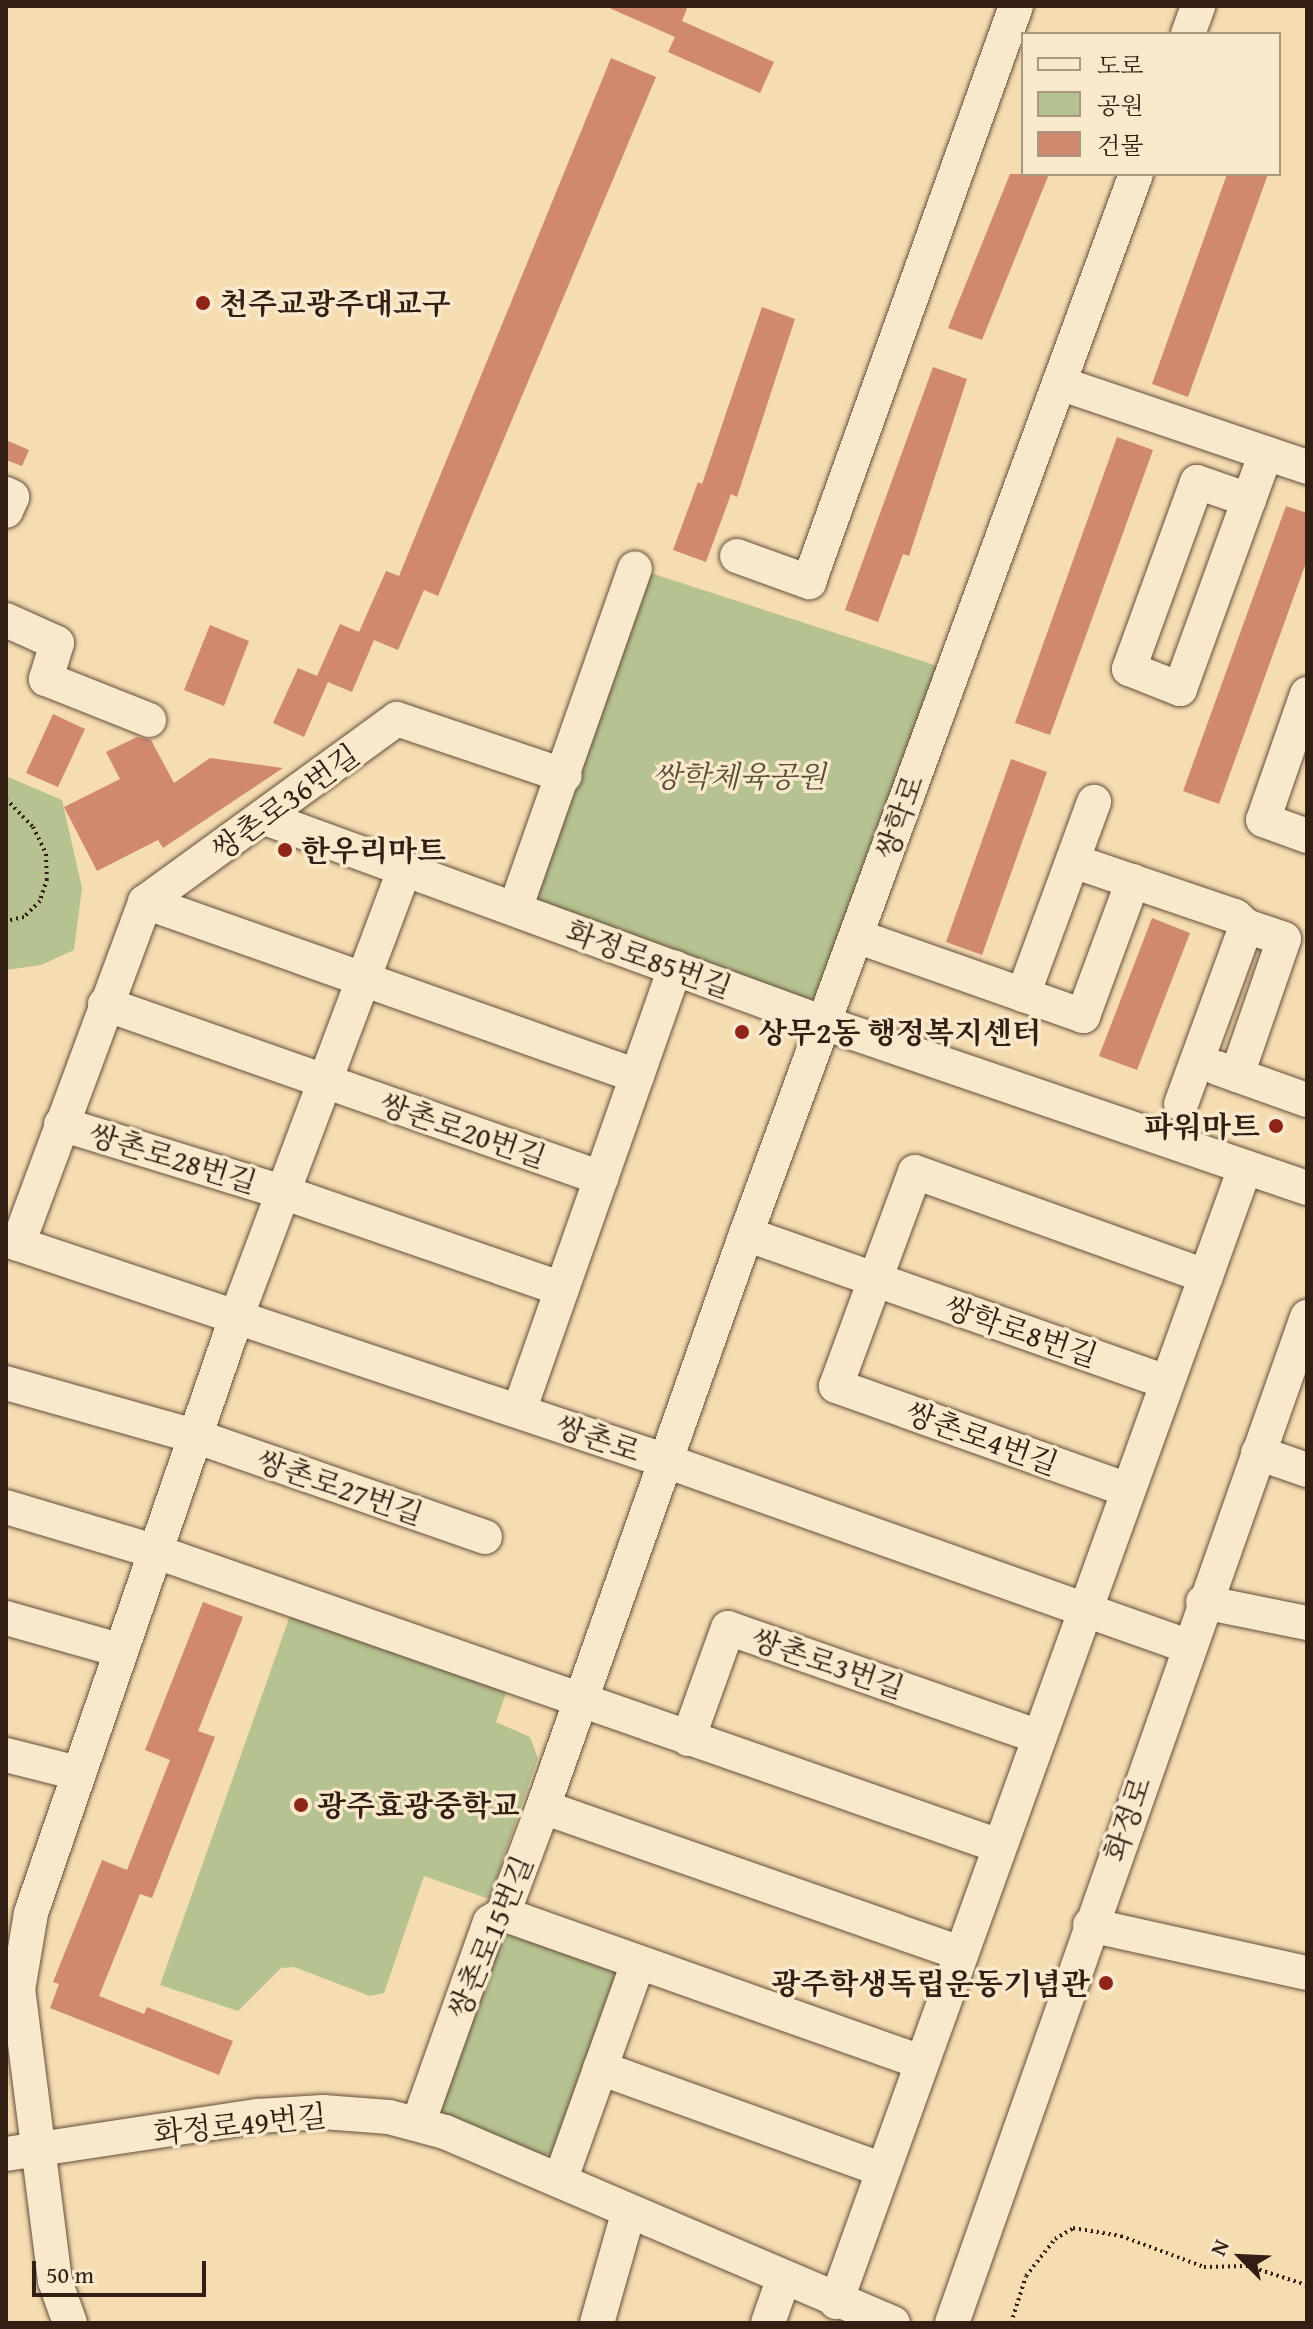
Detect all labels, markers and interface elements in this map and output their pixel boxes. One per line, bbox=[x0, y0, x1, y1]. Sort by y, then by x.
legend bbox=[1021, 32, 1281, 176]
text: 도로 bbox=[1097, 48, 1143, 83]
text: 공원 bbox=[1097, 88, 1143, 123]
text: 건물 bbox=[1097, 128, 1143, 163]
place label: 천주교광주대교구 bbox=[219, 285, 451, 321]
marker: 천주교광주대교구 bbox=[194, 294, 212, 312]
street label: 쌍촌로36번길 bbox=[204, 736, 366, 868]
park label: 쌍학체육공원 bbox=[652, 758, 826, 794]
street label: 쌍학로 bbox=[867, 770, 931, 864]
place label: 한우리마트 bbox=[301, 832, 446, 868]
marker: 한우리마트 bbox=[276, 841, 294, 859]
street label: 화정로85번길 bbox=[561, 912, 737, 1006]
place label: 상무2동 행정복지센터 bbox=[758, 1014, 1041, 1050]
marker: 상무2동 행정복지센터 bbox=[733, 1023, 751, 1041]
street label: 쌍촌로20번길 bbox=[375, 1085, 551, 1175]
place label: 파워마트 bbox=[1144, 1108, 1260, 1144]
street label: 쌍촌로28번길 bbox=[85, 1115, 261, 1201]
marker: 파워마트 bbox=[1267, 1117, 1285, 1135]
street label: 쌍학로8번길 bbox=[940, 1288, 1102, 1374]
street label: 쌍촌로4번길 bbox=[901, 1394, 1063, 1482]
street label: 쌍촌로 bbox=[551, 1407, 645, 1469]
street label: 쌍촌로27번길 bbox=[252, 1442, 428, 1532]
street label: 쌍촌로3번길 bbox=[747, 1620, 909, 1706]
street label: 화정로 bbox=[1096, 1772, 1158, 1866]
place label: 광주효광중학교 bbox=[317, 1787, 520, 1823]
marker: 광주효광중학교 bbox=[292, 1796, 310, 1814]
street label: 쌍촌로15번길 bbox=[439, 1850, 541, 2024]
place label: 광주학생독립운동기념관 bbox=[771, 1965, 1090, 2001]
marker: 광주학생독립운동기념관 bbox=[1097, 1974, 1115, 1992]
street label: 화정로49번길 bbox=[152, 2097, 328, 2151]
north arrow bbox=[1201, 2217, 1281, 2297]
text: N bbox=[1201, 2234, 1237, 2260]
scale bar bbox=[36, 2245, 210, 2295]
text: 50 m bbox=[46, 2257, 94, 2292]

